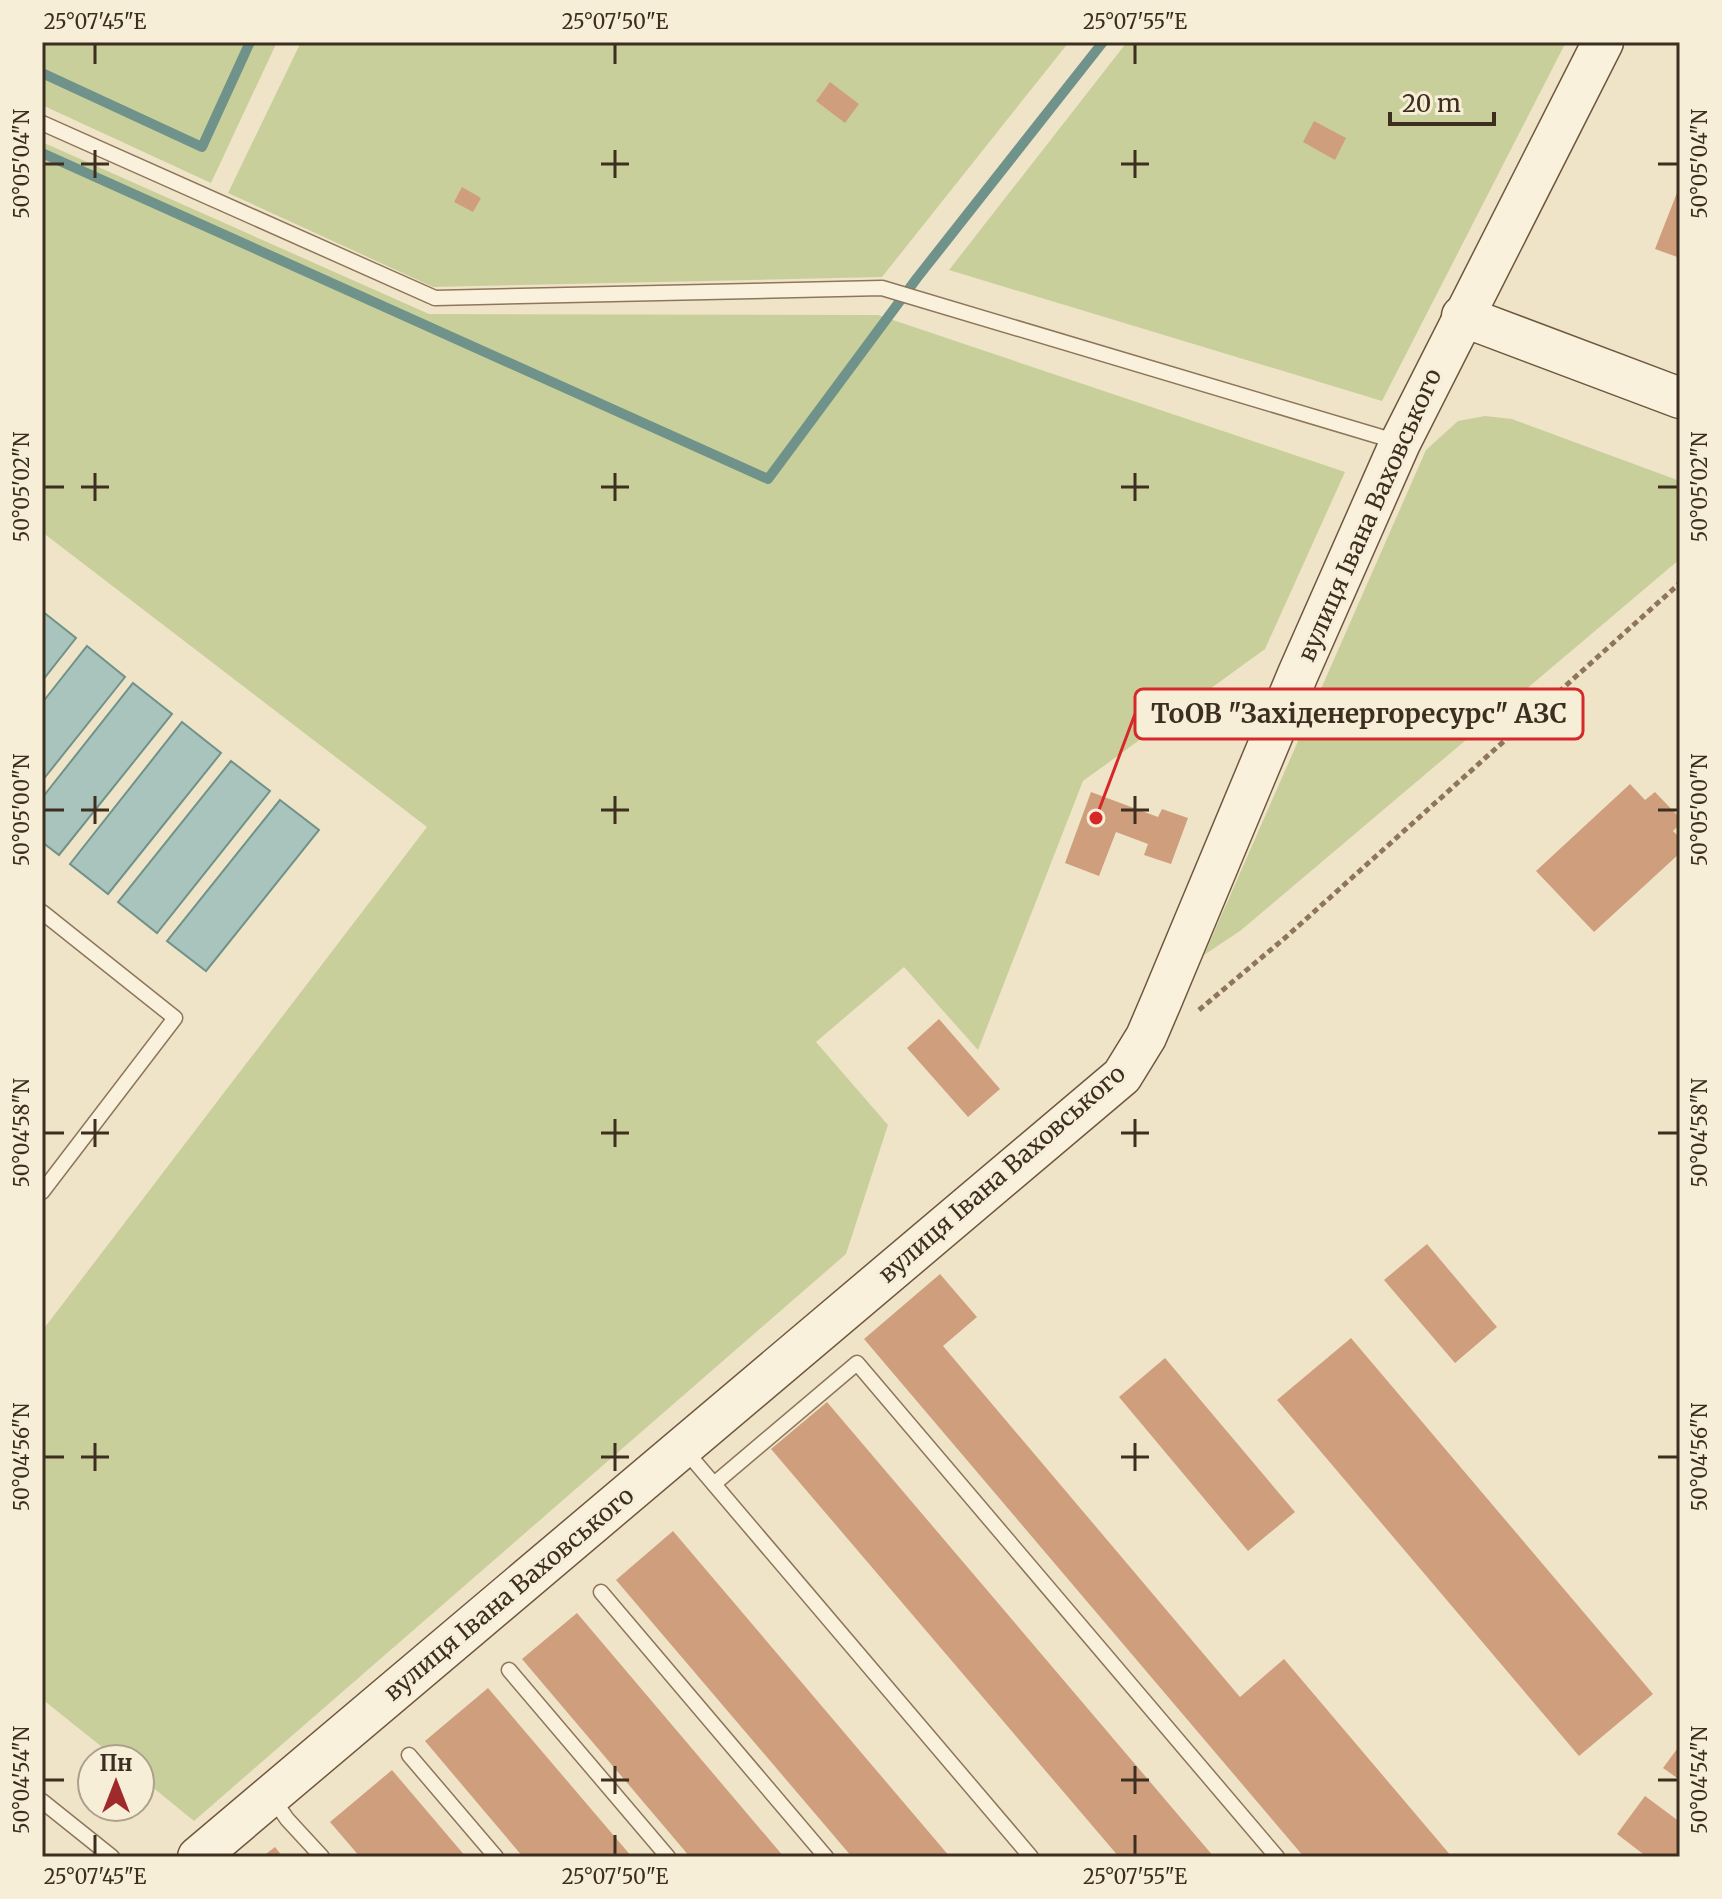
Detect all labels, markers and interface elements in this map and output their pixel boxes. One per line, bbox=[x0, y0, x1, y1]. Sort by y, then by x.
text: 25°07'45"E bbox=[44, 9, 147, 34]
text: 25°07'50"E bbox=[562, 9, 668, 34]
text: 25°07'55"E bbox=[1083, 9, 1187, 34]
scale bar bbox=[1390, 76, 1494, 126]
text: 20 m bbox=[1402, 88, 1461, 119]
text: 50°05'04"N bbox=[9, 109, 34, 219]
text: 50°05'04"N bbox=[1687, 109, 1712, 219]
street label: вулиця Івана Ваховського bbox=[1291, 364, 1448, 666]
text: 50°05'02"N bbox=[9, 431, 34, 542]
text: 50°05'02"N bbox=[1687, 431, 1712, 542]
callout: ТоОВ "Західенергоресурс" АЗС bbox=[1135, 689, 1583, 739]
text: ТоОВ "Західенергоресурс" АЗС bbox=[1151, 697, 1567, 730]
text: 50°05'00"N bbox=[9, 753, 34, 866]
text: 50°05'00"N bbox=[1687, 753, 1712, 866]
street label: вулиця Івана Ваховського bbox=[872, 1058, 1132, 1289]
text: 50°04'58"N bbox=[9, 1078, 34, 1188]
text: 50°04'58"N bbox=[1687, 1078, 1712, 1188]
text: 50°04'56"N bbox=[9, 1402, 34, 1511]
text: 50°04'56"N bbox=[1687, 1402, 1712, 1511]
street label: вулиця Івана Ваховського bbox=[377, 1480, 640, 1707]
text: 50°04'54"N bbox=[9, 1726, 34, 1834]
text: 50°04'54"N bbox=[1687, 1726, 1712, 1834]
north arrow bbox=[76, 1743, 156, 1823]
text: Пн bbox=[99, 1749, 133, 1777]
text: 25°07'45"E bbox=[44, 1864, 147, 1889]
text: 25°07'50"E bbox=[562, 1864, 668, 1889]
text: 25°07'55"E bbox=[1083, 1864, 1187, 1889]

